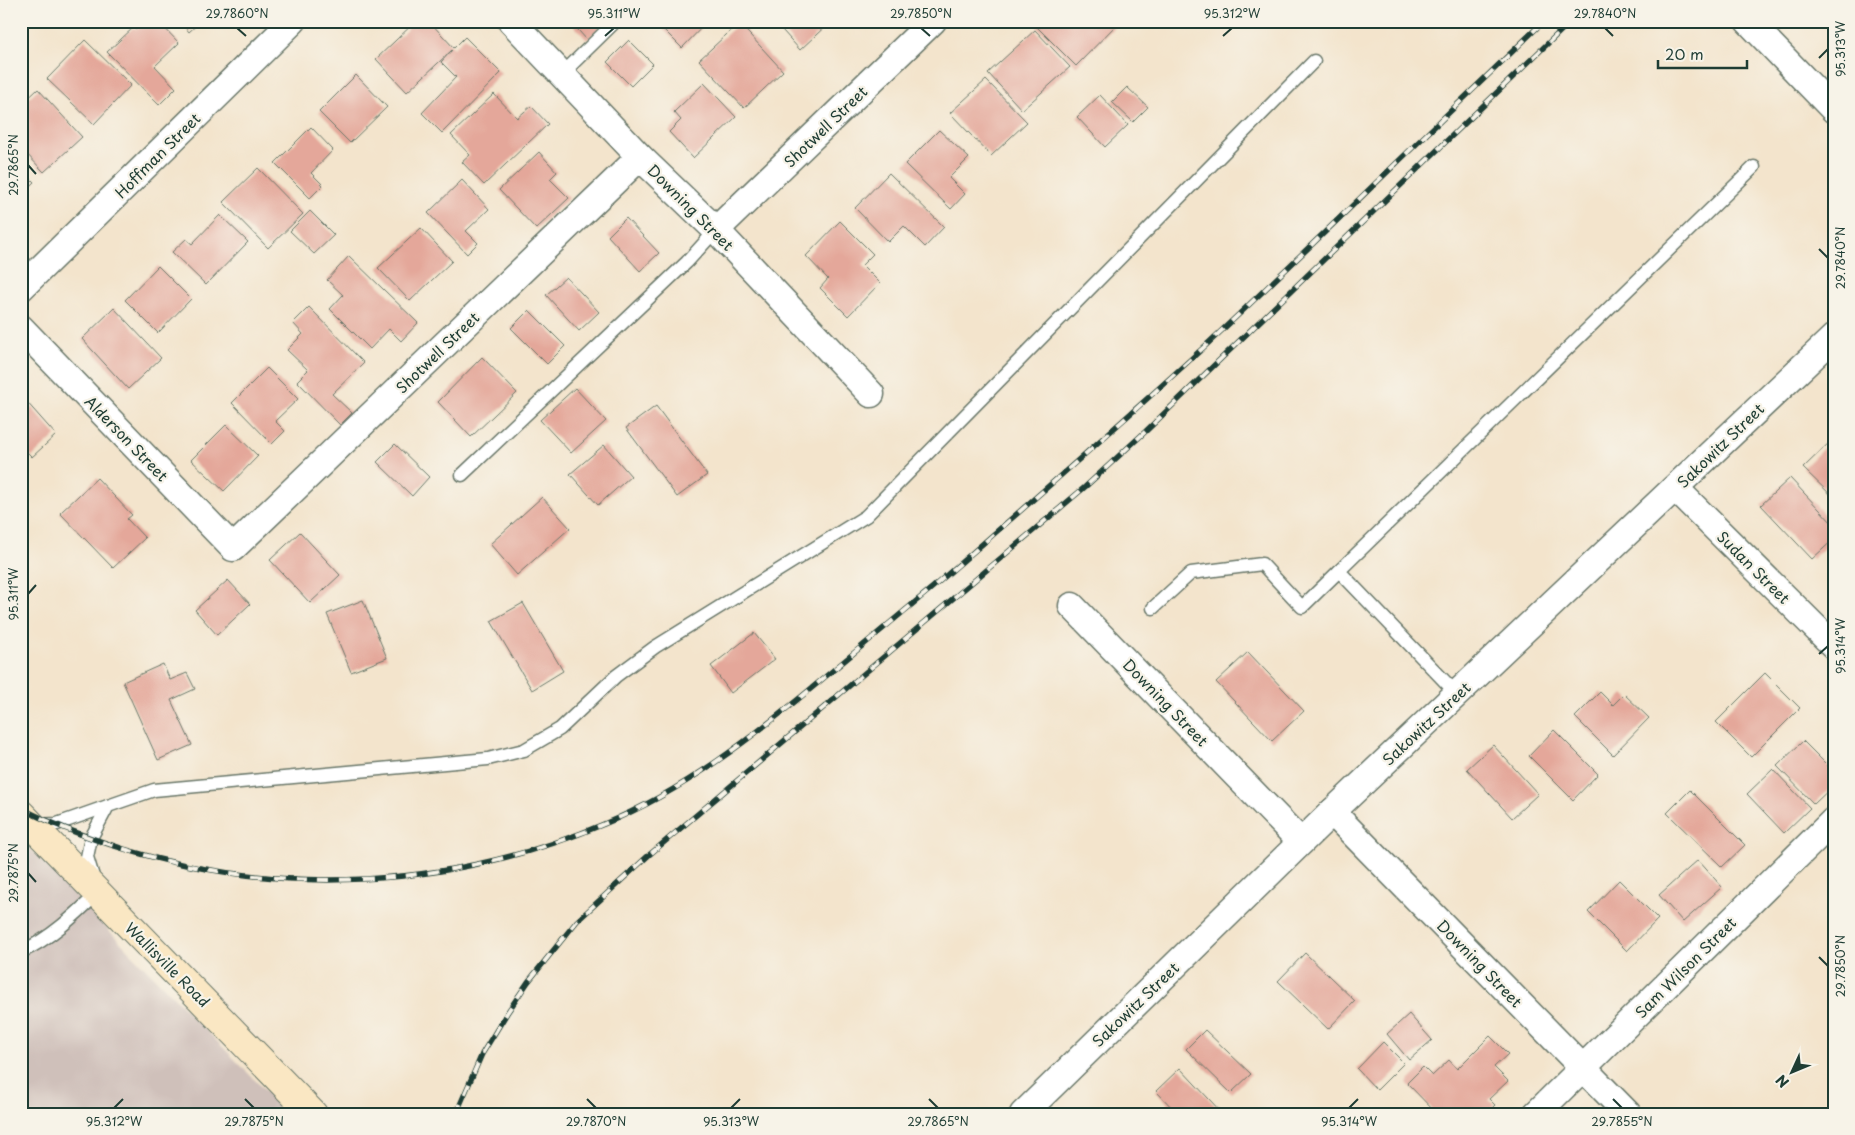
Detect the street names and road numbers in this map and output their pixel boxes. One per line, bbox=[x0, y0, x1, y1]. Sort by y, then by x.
street label: Shotwell Street bbox=[778, 80, 872, 172]
street label: Hoffman Street bbox=[109, 107, 205, 203]
street label: Downing Street bbox=[642, 158, 740, 256]
street label: Shotwell Street bbox=[390, 306, 484, 398]
street label: Alderson Street bbox=[80, 390, 174, 486]
street label: Sakowitz Street bbox=[1671, 397, 1769, 493]
street label: Sudan Street bbox=[1712, 525, 1796, 609]
street label: Downing Street bbox=[1118, 653, 1214, 751]
street label: Sakowitz Street bbox=[1377, 676, 1475, 770]
street label: Sam Wilson Street bbox=[1629, 911, 1741, 1023]
street label: Downing Street bbox=[1432, 914, 1528, 1012]
street label: Wallisville Road bbox=[120, 916, 216, 1012]
street label: Sakowitz Street bbox=[1086, 956, 1184, 1052]

